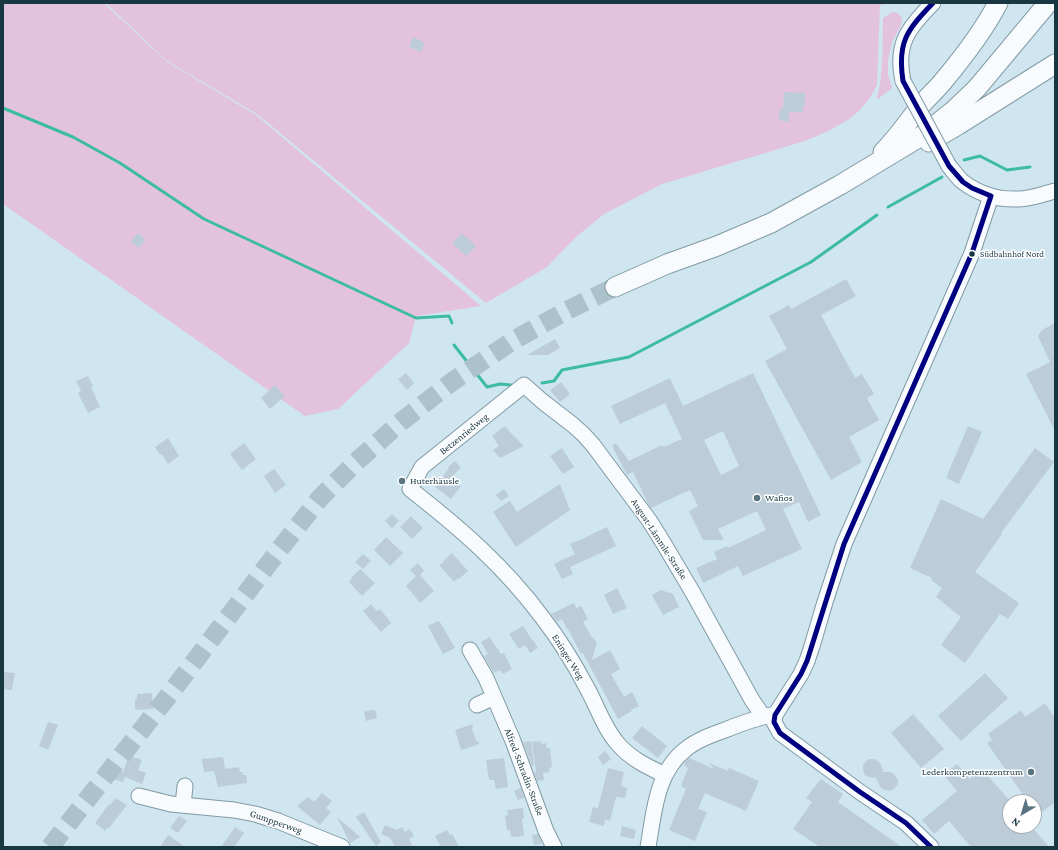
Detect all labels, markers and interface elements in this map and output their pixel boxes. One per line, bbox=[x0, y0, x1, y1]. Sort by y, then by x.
marker: Südbahnhof Nord bbox=[967, 249, 977, 259]
place label: Südbahnhof Nord bbox=[980, 249, 1044, 259]
street label: Betzenriedweg bbox=[437, 411, 491, 457]
place label: Huterhäusle bbox=[410, 475, 459, 487]
marker: Huterhäusle bbox=[397, 476, 407, 486]
place label: Wafios bbox=[765, 492, 793, 504]
marker: Wafios bbox=[752, 493, 762, 503]
street label: August-Lämmle-Straße bbox=[628, 496, 690, 582]
street label: Eninger Weg bbox=[549, 632, 587, 682]
street label: Alfred-Schradin-Straße bbox=[502, 726, 546, 818]
place label: Lederkompetenzzentrum bbox=[922, 766, 1023, 778]
marker: Lederkompetenzzentrum bbox=[1026, 767, 1036, 777]
north arrow bbox=[1002, 794, 1042, 834]
street label: Gumpperweg bbox=[248, 807, 304, 837]
text: N bbox=[1009, 816, 1022, 830]

